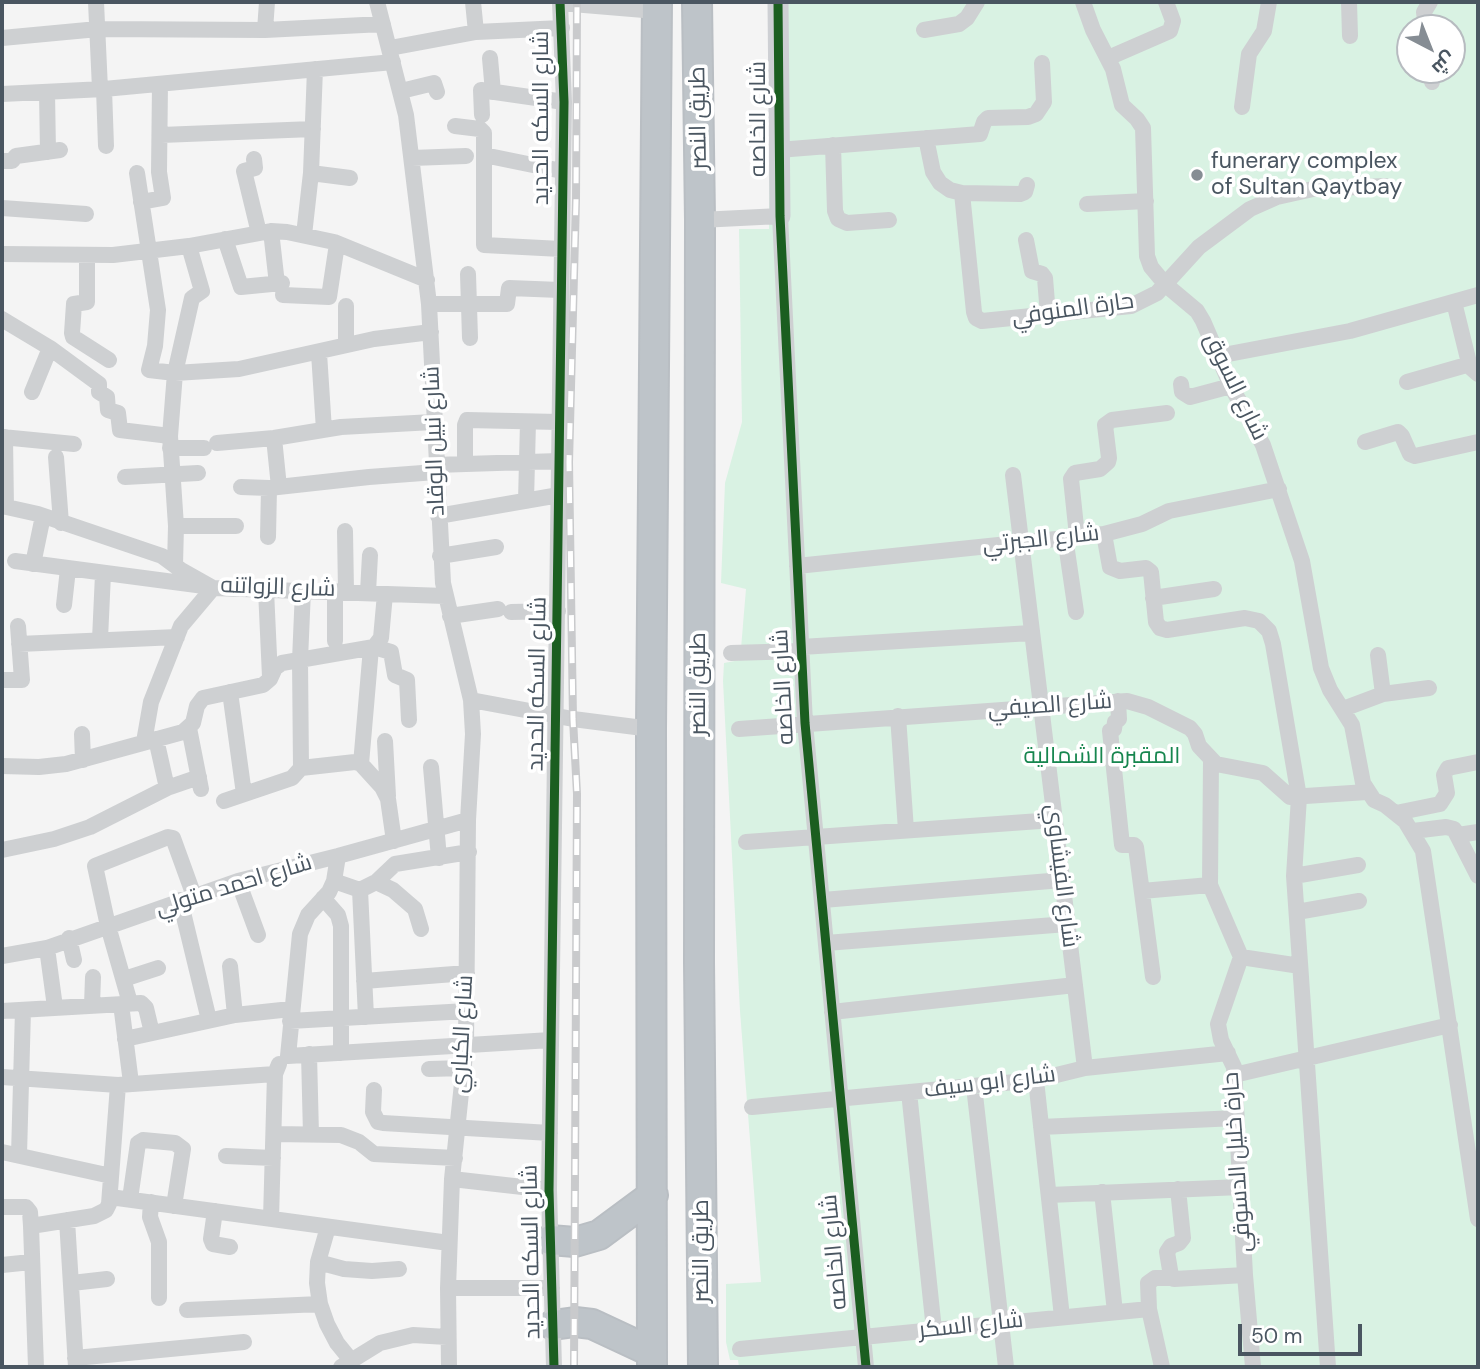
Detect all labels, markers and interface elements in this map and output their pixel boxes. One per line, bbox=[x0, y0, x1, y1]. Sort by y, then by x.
north arrow bbox=[1396, 14, 1466, 84]
street label: شارع السكه الحديد bbox=[528, 31, 556, 205]
text: ش bbox=[1427, 46, 1461, 81]
street label: شارع الخاصه bbox=[745, 61, 773, 177]
street label: طريق النصر bbox=[684, 66, 714, 170]
place label: funerary complex of Sultan Qaytbay bbox=[1211, 148, 1402, 202]
marker: funerary complex of Sultan Qaytbay bbox=[1189, 167, 1205, 183]
street label: حارة المنوفي bbox=[1010, 288, 1136, 332]
street label: شارع السوق bbox=[1197, 329, 1273, 445]
street label: شارع نبيل الوقاد bbox=[419, 365, 451, 517]
street label: شارع الجبرتي bbox=[981, 520, 1101, 560]
street label: شارع الزواتنه bbox=[220, 572, 336, 604]
street label: شارع السكه الحديد bbox=[523, 596, 553, 772]
street label: شارع الخاصه bbox=[767, 628, 801, 746]
street label: طريق النصر bbox=[685, 632, 713, 736]
street label: شارع الصيفي bbox=[987, 688, 1113, 724]
park label: المقبرة الشمالية bbox=[1024, 743, 1180, 771]
street label: شارع الفيشاوي bbox=[1039, 803, 1083, 949]
street label: شارع احمد متولي bbox=[153, 849, 315, 923]
street label: شارع الكباري bbox=[446, 974, 480, 1094]
street label: شارع ابو سيف bbox=[923, 1061, 1057, 1105]
street label: حارة خليل الدسوقي bbox=[1218, 1071, 1258, 1253]
street label: شارع السكه الحديد bbox=[517, 1164, 547, 1340]
street label: شارع الخاصه bbox=[816, 1193, 854, 1311]
street label: طريق النصر bbox=[688, 1199, 716, 1303]
street label: شارع السكر bbox=[917, 1307, 1025, 1345]
scale bar bbox=[1242, 1310, 1366, 1354]
text: 50 m bbox=[1251, 1322, 1302, 1350]

